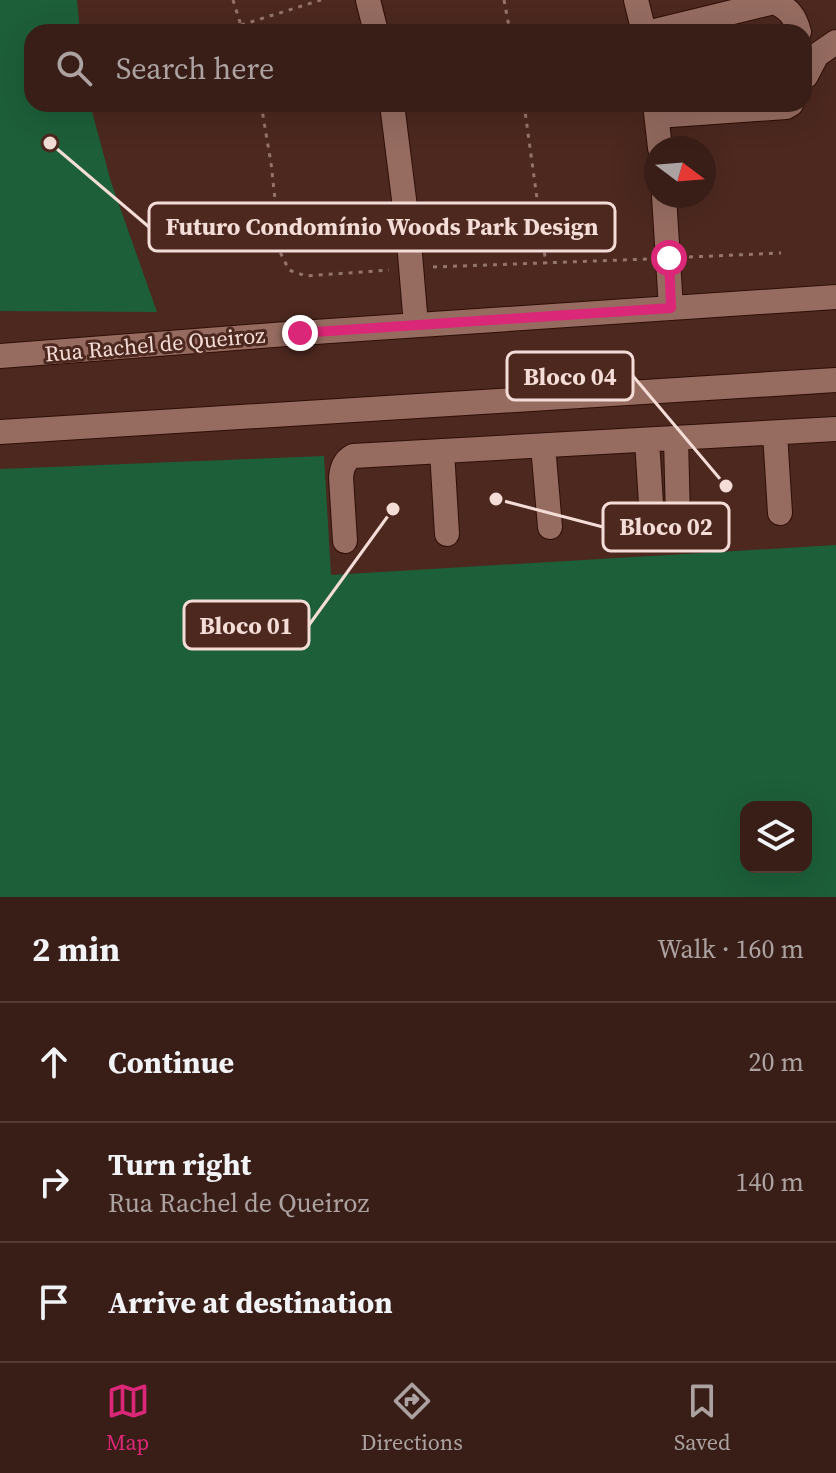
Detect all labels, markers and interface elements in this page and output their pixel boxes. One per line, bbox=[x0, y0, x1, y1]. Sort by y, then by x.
search box bbox=[24, 24, 812, 112]
icon: search bbox=[52, 46, 96, 90]
text: Search here bbox=[116, 48, 274, 89]
north arrow bbox=[644, 136, 716, 208]
callout: Futuro Condomínio Woods Park Design bbox=[149, 203, 615, 251]
text: Futuro Condomínio Woods Park Design bbox=[165, 210, 599, 243]
route start bbox=[651, 240, 687, 276]
route end bbox=[282, 315, 318, 351]
street label: Rua Rachel de Queiroz bbox=[44, 319, 266, 369]
callout: Bloco 04 bbox=[507, 352, 633, 400]
text: Bloco 04 bbox=[523, 360, 617, 393]
callout: Bloco 02 bbox=[603, 503, 729, 551]
text: Bloco 02 bbox=[619, 510, 713, 543]
callout: Bloco 01 bbox=[184, 601, 309, 649]
text: Bloco 01 bbox=[199, 609, 293, 642]
map controls bbox=[740, 801, 812, 873]
button: layers bbox=[740, 801, 812, 873]
text: 2 min bbox=[32, 926, 120, 972]
text: Walk · 160 m bbox=[657, 931, 804, 967]
icon: ahead bbox=[32, 1040, 76, 1084]
text: Continue bbox=[108, 1042, 234, 1083]
text: 20 m bbox=[749, 1044, 804, 1080]
text: Turn right bbox=[108, 1144, 251, 1185]
icon: right bbox=[32, 1160, 76, 1204]
text: 140 m bbox=[736, 1164, 804, 1200]
text: Rua Rachel de Queiroz bbox=[108, 1185, 369, 1221]
icon: arrive bbox=[32, 1280, 76, 1324]
text: Arrive at destination bbox=[108, 1282, 393, 1323]
tab: Map bbox=[106, 1379, 150, 1457]
tab: Directions bbox=[361, 1379, 463, 1457]
tab: Saved bbox=[674, 1379, 730, 1457]

